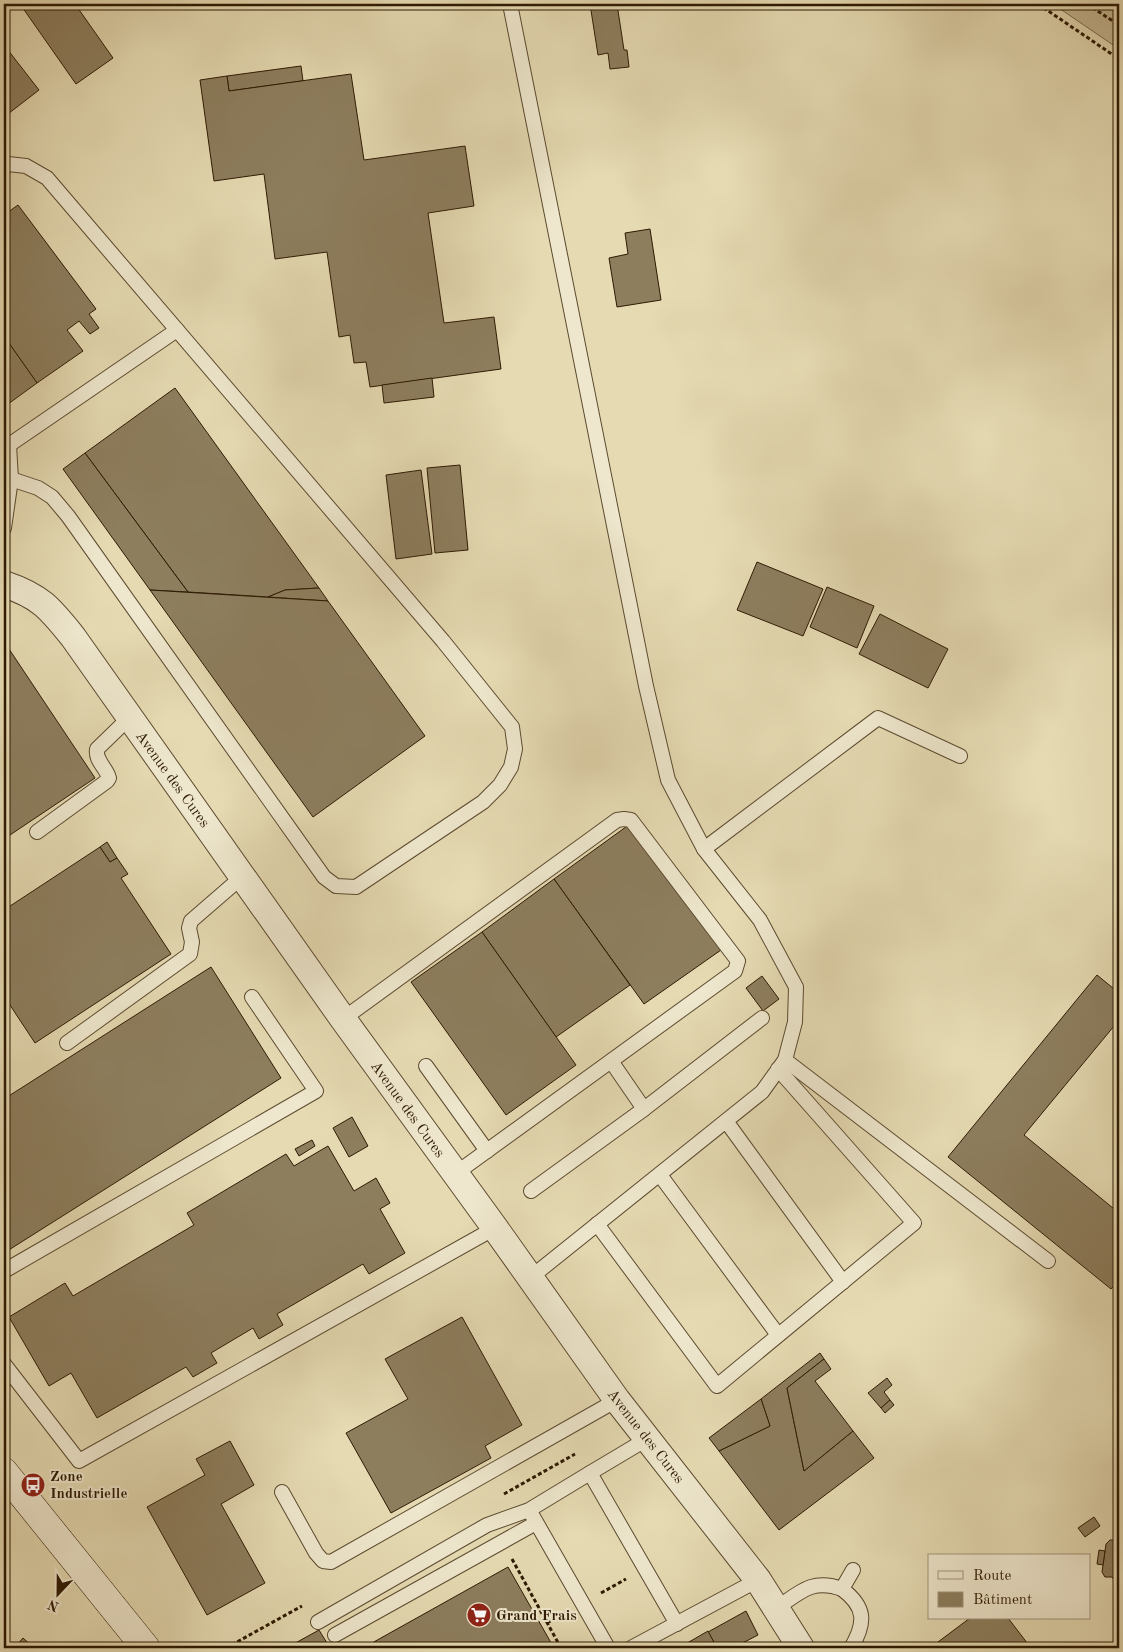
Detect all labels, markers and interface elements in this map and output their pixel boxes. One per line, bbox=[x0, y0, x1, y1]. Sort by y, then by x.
street label: Avenue des Cures bbox=[132, 729, 212, 831]
street label: Avenue des Cures bbox=[367, 1059, 447, 1161]
street label: Avenue des Cures bbox=[604, 1387, 686, 1487]
place label: Zone Industrielle bbox=[50, 1470, 128, 1502]
bus stop icon: Zone Industrielle bbox=[20, 1472, 46, 1498]
legend bbox=[928, 1554, 1090, 1620]
text: Route bbox=[973, 1569, 1011, 1584]
north arrow bbox=[32, 1570, 82, 1620]
text: Bâtiment bbox=[973, 1593, 1032, 1608]
text: N bbox=[46, 1597, 61, 1614]
supermarket icon: Grand Frais bbox=[466, 1602, 492, 1628]
place label: Grand Frais bbox=[496, 1609, 577, 1624]

